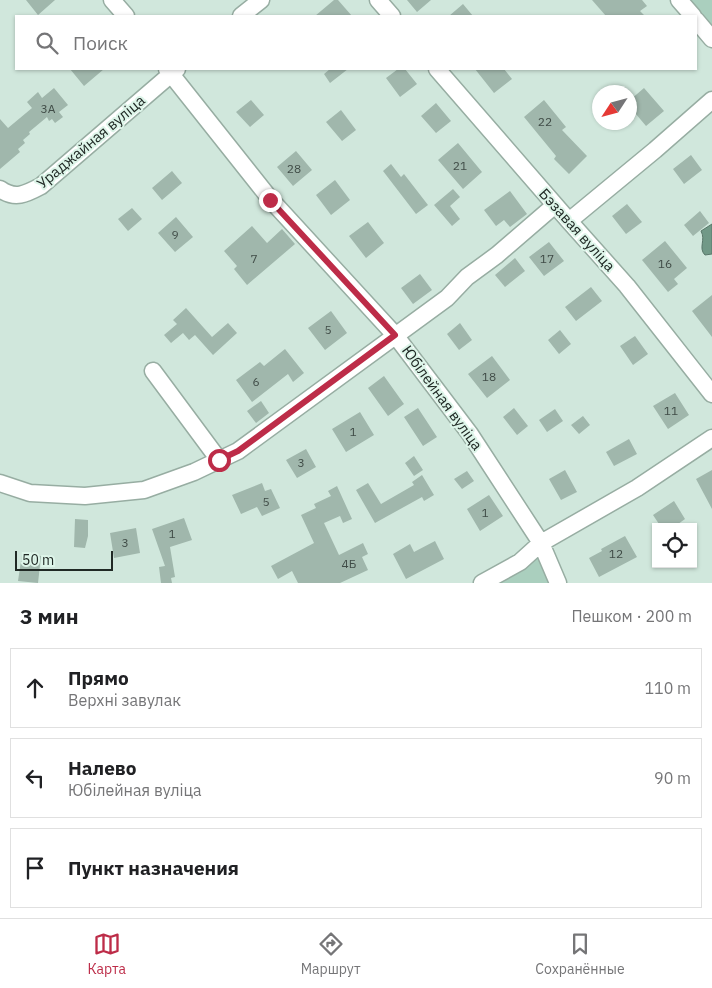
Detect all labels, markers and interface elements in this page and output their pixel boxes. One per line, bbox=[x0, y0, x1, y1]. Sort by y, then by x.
search box bbox=[15, 15, 697, 70]
icon: search bbox=[33, 29, 61, 57]
text: Поиск bbox=[73, 31, 128, 55]
north arrow bbox=[592, 85, 637, 130]
street label: Ураджайная вуліца bbox=[33, 91, 149, 193]
house number: 3А bbox=[41, 101, 56, 116]
house number: 22 bbox=[538, 114, 552, 129]
house number: 21 bbox=[453, 158, 467, 173]
house number: 28 bbox=[287, 161, 301, 176]
street label: Бэзавая вуліца bbox=[535, 184, 620, 275]
route end bbox=[259, 189, 282, 212]
house number: 9 bbox=[171, 227, 179, 242]
house number: 7 bbox=[250, 251, 258, 266]
house number: 17 bbox=[540, 251, 554, 266]
house number: 16 bbox=[658, 256, 672, 271]
house number: 5 bbox=[324, 322, 332, 337]
street label: Юбілейная вуліца bbox=[398, 341, 487, 454]
house number: 18 bbox=[482, 369, 496, 384]
house number: 6 bbox=[252, 374, 260, 389]
house number: 11 bbox=[664, 403, 678, 418]
house number: 1 bbox=[349, 424, 357, 439]
route start bbox=[208, 449, 231, 472]
house number: 3 bbox=[297, 455, 305, 470]
house number: 5 bbox=[262, 494, 270, 509]
house number: 1 bbox=[481, 505, 489, 520]
map controls bbox=[652, 523, 697, 568]
button: locate bbox=[652, 523, 697, 568]
house number: 1 bbox=[168, 526, 176, 541]
house number: 3 bbox=[121, 535, 129, 550]
house number: 12 bbox=[609, 546, 623, 561]
scale bar bbox=[15, 548, 112, 571]
text: 50 m bbox=[22, 551, 54, 569]
house number: 4Б bbox=[342, 556, 356, 571]
text: 3 мин bbox=[20, 602, 79, 630]
text: Пешком · 200 m bbox=[571, 606, 692, 626]
text: Прямо bbox=[68, 666, 129, 690]
icon: ahead bbox=[21, 674, 49, 702]
text: 110 m bbox=[644, 678, 691, 698]
text: Верхні завулак bbox=[68, 690, 181, 710]
text: Налево bbox=[68, 756, 137, 780]
icon: left bbox=[21, 764, 49, 792]
text: 90 m bbox=[654, 768, 691, 788]
text: Юбілейная вуліца bbox=[68, 780, 202, 800]
icon: arrive bbox=[21, 854, 49, 882]
text: Пункт назначения bbox=[68, 856, 239, 880]
tab: Карта bbox=[87, 930, 126, 978]
tab: Маршрут bbox=[301, 930, 361, 978]
tab: Сохранённые bbox=[535, 930, 625, 978]

